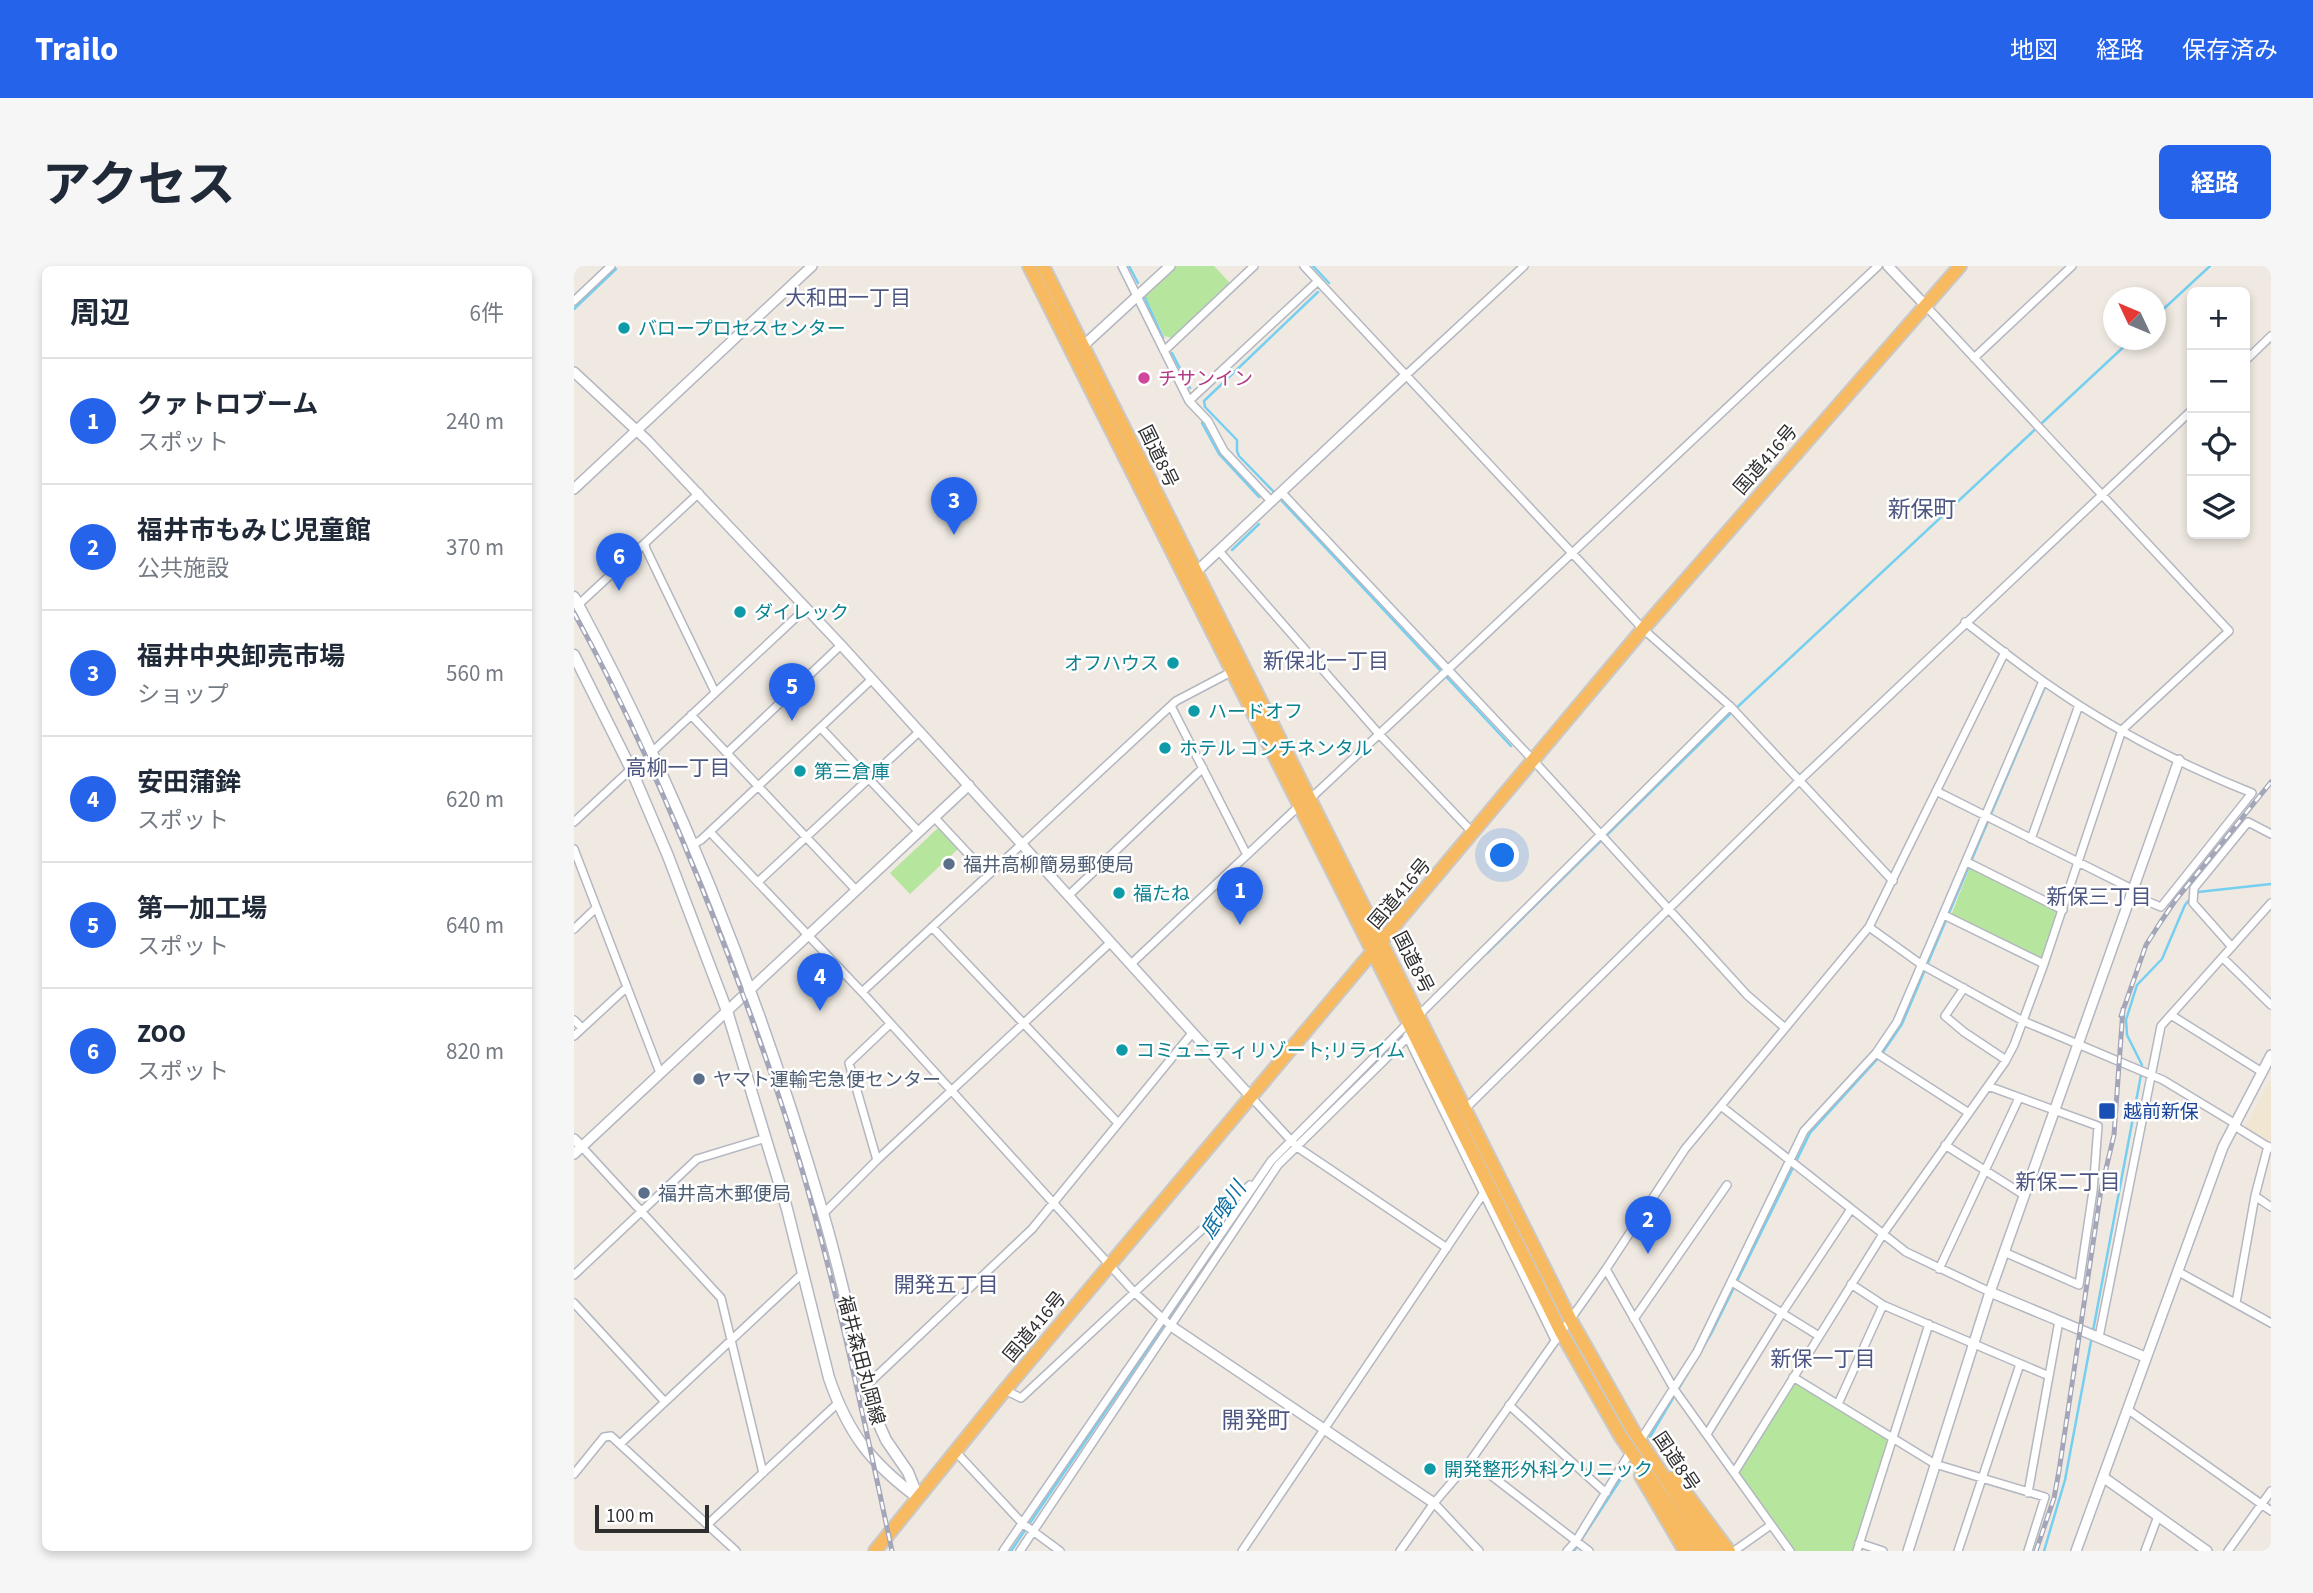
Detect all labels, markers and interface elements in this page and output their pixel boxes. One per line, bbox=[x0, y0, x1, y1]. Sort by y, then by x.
text: Trailo bbox=[35, 26, 118, 73]
text: 地図 bbox=[2010, 33, 2058, 68]
text: 経路 bbox=[2096, 33, 2144, 68]
text: 保存済み bbox=[2182, 33, 2278, 68]
button: 経路 bbox=[2159, 145, 2271, 219]
text: アクセス bbox=[42, 151, 236, 221]
district label: 大和田一丁目 bbox=[785, 283, 911, 313]
north arrow bbox=[2103, 287, 2166, 350]
map controls bbox=[2187, 287, 2250, 539]
button: + bbox=[2187, 287, 2250, 350]
text: 周辺 bbox=[70, 292, 130, 335]
text: 6件 bbox=[470, 297, 504, 330]
place label: バロープロセスセンター bbox=[638, 316, 846, 343]
marker: バロープロセスセンター bbox=[616, 320, 632, 336]
button: − bbox=[2187, 350, 2250, 413]
place label: チサンイン bbox=[1158, 366, 1253, 393]
marker: チサンイン bbox=[1136, 370, 1152, 386]
text: クァトロブーム bbox=[137, 386, 318, 423]
text: 1 bbox=[87, 405, 99, 438]
text: 240 m bbox=[446, 405, 504, 438]
button: locate bbox=[2187, 413, 2250, 476]
street label: 国道416号 bbox=[1728, 419, 1804, 501]
street label: 国道8号 bbox=[1131, 421, 1184, 492]
text: スポット bbox=[137, 426, 229, 459]
button: layers bbox=[2187, 476, 2250, 539]
pin: 3 bbox=[931, 477, 977, 535]
district label: 新保町 bbox=[1888, 493, 1957, 526]
text: 福井市もみじ児童館 bbox=[137, 512, 371, 549]
text: 2 bbox=[87, 531, 99, 564]
text: 370 m bbox=[446, 531, 504, 564]
pin: 6 bbox=[596, 533, 642, 591]
text: 公共施設 bbox=[137, 552, 229, 585]
place label: ダイレック bbox=[754, 600, 849, 627]
marker: ダイレック bbox=[732, 604, 748, 620]
text: 福井中央卸売市場 bbox=[137, 638, 345, 675]
district label: 新保北一丁目 bbox=[1263, 646, 1389, 676]
place label: オフハウス bbox=[1064, 651, 1159, 678]
marker: オフハウス bbox=[1165, 655, 1181, 671]
text: 3 bbox=[87, 657, 99, 690]
text: 560 m bbox=[446, 657, 504, 690]
pin: 5 bbox=[769, 663, 815, 721]
text: ショップ bbox=[137, 678, 229, 711]
place label: ハードオフ bbox=[1208, 699, 1303, 726]
marker: ハードオフ bbox=[1186, 703, 1202, 719]
place label: ホテル コンチネンタル bbox=[1179, 736, 1373, 763]
marker: ホテル コンチネンタル bbox=[1157, 740, 1173, 756]
district label: 高柳一丁目 bbox=[626, 753, 731, 783]
place label: 第三倉庫 bbox=[814, 759, 890, 786]
marker: 第三倉庫 bbox=[792, 763, 808, 779]
text: 安田蒲鉾 bbox=[137, 764, 241, 801]
text: 4 bbox=[87, 783, 99, 816]
text: 620 m bbox=[446, 783, 504, 816]
text: スポット bbox=[137, 804, 229, 837]
your location bbox=[1485, 838, 1519, 872]
place label: 福井高柳簡易郵便局 bbox=[963, 852, 1134, 879]
street label: 国道416号 bbox=[1362, 853, 1438, 935]
marker: 福井高柳簡易郵便局 bbox=[941, 856, 957, 872]
pin: 1 bbox=[1217, 867, 1263, 925]
place label: 福たね bbox=[1133, 881, 1190, 908]
district label: 新保三丁目 bbox=[2047, 882, 2152, 912]
marker: 福たね bbox=[1111, 885, 1127, 901]
text: 第一加工場 bbox=[137, 890, 267, 927]
text: 5 bbox=[87, 909, 99, 942]
text: 640 m bbox=[446, 909, 504, 942]
street label: 国道8号 bbox=[1386, 927, 1440, 998]
text: スポット bbox=[137, 930, 229, 963]
pin: 4 bbox=[797, 953, 843, 1011]
text: ZOO bbox=[137, 1015, 186, 1052]
text: 6 bbox=[87, 1035, 99, 1068]
text: 820 m bbox=[446, 1035, 504, 1068]
place label: コミュニティリゾート;リライム bbox=[1136, 1038, 1405, 1065]
marker: コミュニティリゾート;リライム bbox=[1114, 1042, 1130, 1058]
text: スポット bbox=[137, 1055, 229, 1088]
place label: ヤマト運輸宅急便センター bbox=[713, 1067, 941, 1094]
marker: ヤマト運輸宅急便センター bbox=[691, 1071, 707, 1087]
place label: 越前新保 bbox=[2123, 1099, 2199, 1126]
marker: 越前新保 bbox=[2097, 1101, 2117, 1121]
district label: 新保二丁目 bbox=[2016, 1167, 2121, 1197]
water label: 底喰川 bbox=[1193, 1174, 1254, 1245]
place label: 福井高木郵便局 bbox=[658, 1181, 791, 1208]
marker: 福井高木郵便局 bbox=[636, 1185, 652, 1201]
pin: 2 bbox=[1625, 1196, 1671, 1254]
district label: 開発五丁目 bbox=[894, 1270, 999, 1300]
street label: 国道416号 bbox=[997, 1286, 1073, 1368]
street label: 福井森田丸岡線 bbox=[830, 1293, 891, 1428]
district label: 新保一丁目 bbox=[1771, 1344, 1876, 1374]
district label: 開発町 bbox=[1222, 1404, 1291, 1437]
street label: 国道8号 bbox=[1646, 1427, 1706, 1497]
place label: 開発整形外科クリニック bbox=[1444, 1457, 1653, 1484]
marker: 開発整形外科クリニック bbox=[1422, 1461, 1438, 1477]
scale bar bbox=[595, 1502, 709, 1534]
text: 100 m bbox=[606, 1503, 654, 1530]

